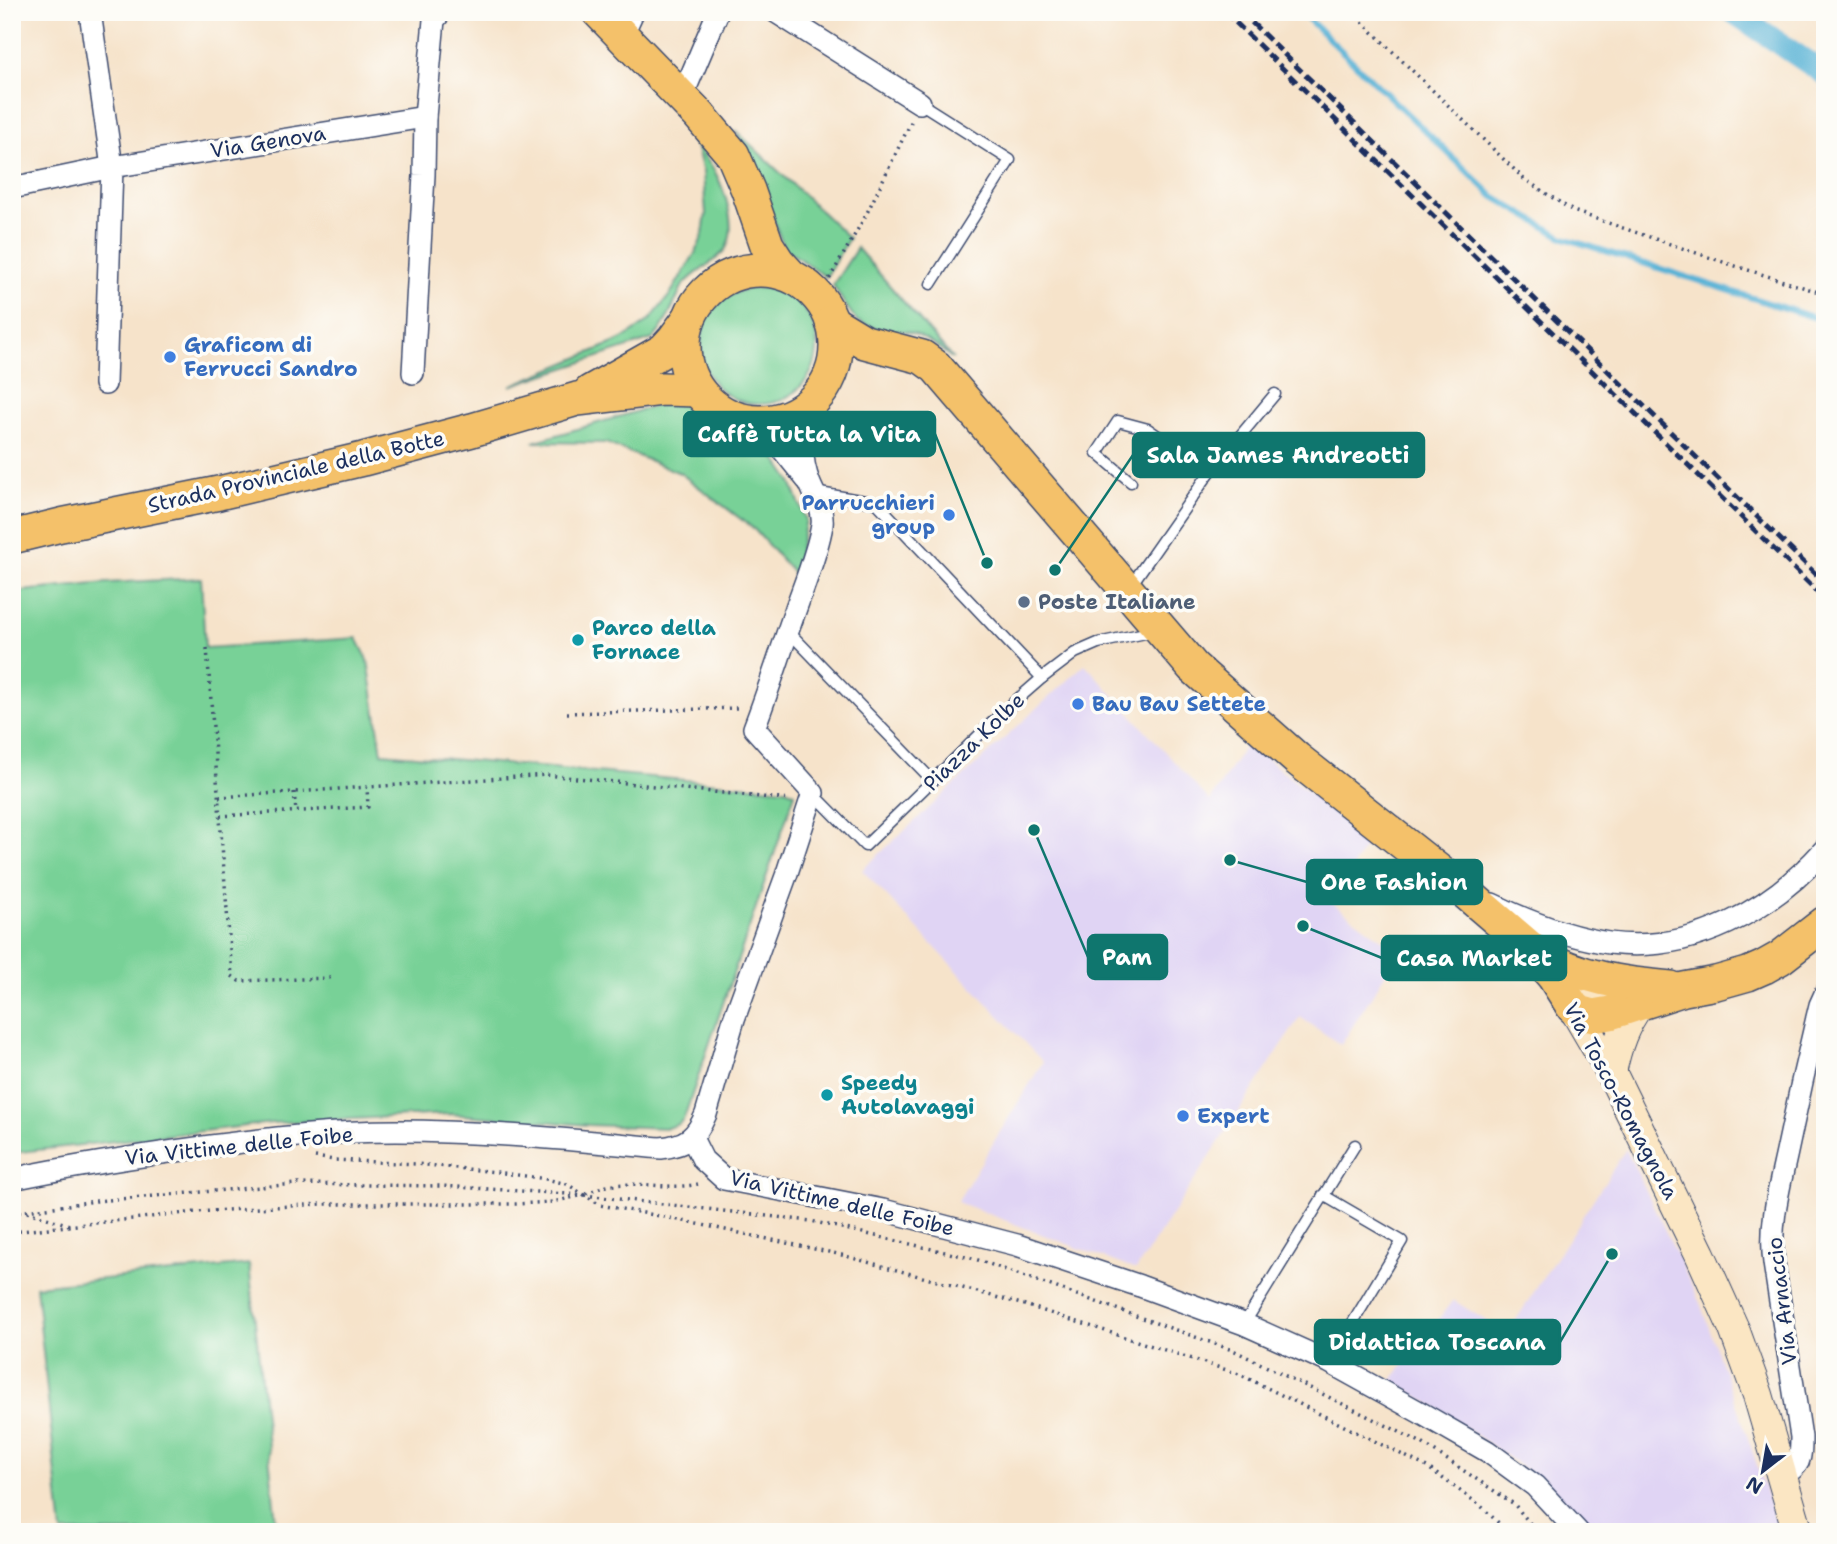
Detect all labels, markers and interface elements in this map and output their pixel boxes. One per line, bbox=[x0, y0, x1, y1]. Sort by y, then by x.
street label: Via Genova bbox=[208, 119, 328, 165]
place label: Graficom di Ferrucci Sandro bbox=[184, 331, 358, 383]
marker: Graficom di Ferrucci Sandro bbox=[162, 349, 178, 365]
callout: Caffè Tutta la Vita bbox=[684, 412, 935, 456]
text: Caffè Tutta la Vita bbox=[697, 419, 921, 449]
street label: Strada Provinciale della Botte bbox=[145, 424, 447, 520]
callout: Sala James Andreotti bbox=[1133, 433, 1424, 477]
text: Sala James Andreotti bbox=[1147, 440, 1409, 470]
place label: Parrucchieri group bbox=[801, 489, 935, 541]
marker: Parrucchieri group bbox=[941, 507, 957, 523]
place label: Poste Italiane bbox=[1038, 588, 1196, 616]
marker: Poste Italiane bbox=[1016, 594, 1032, 610]
place label: Parco della Fornace bbox=[592, 614, 716, 666]
marker: Parco della Fornace bbox=[570, 632, 586, 648]
street label: Piazza Kolbe bbox=[917, 686, 1031, 798]
place label: Bau Bau Settete bbox=[1092, 690, 1266, 718]
marker: Bau Bau Settete bbox=[1070, 696, 1086, 712]
callout: One Fashion bbox=[1307, 860, 1482, 904]
text: One Fashion bbox=[1321, 867, 1467, 897]
callout: Pam bbox=[1088, 935, 1167, 979]
callout: Casa Market bbox=[1382, 936, 1566, 980]
text: Pam bbox=[1102, 942, 1152, 972]
text: Casa Market bbox=[1396, 943, 1552, 973]
street label: Via Tosco-Romagnola bbox=[1557, 998, 1685, 1204]
place label: Speedy Autolavaggi bbox=[841, 1069, 974, 1121]
marker: Speedy Autolavaggi bbox=[819, 1087, 835, 1103]
place label: Expert bbox=[1197, 1102, 1269, 1130]
marker: Expert bbox=[1175, 1108, 1191, 1124]
street label: Via Vittime delle Foibe bbox=[123, 1120, 355, 1172]
street label: Via Vittime delle Foibe bbox=[727, 1164, 957, 1242]
street label: Via Arnaccio bbox=[1760, 1236, 1804, 1366]
callout: Didattica Toscana bbox=[1315, 1320, 1560, 1364]
text: Didattica Toscana bbox=[1328, 1327, 1546, 1357]
north arrow bbox=[1728, 1436, 1798, 1506]
text: N bbox=[1742, 1471, 1767, 1500]

